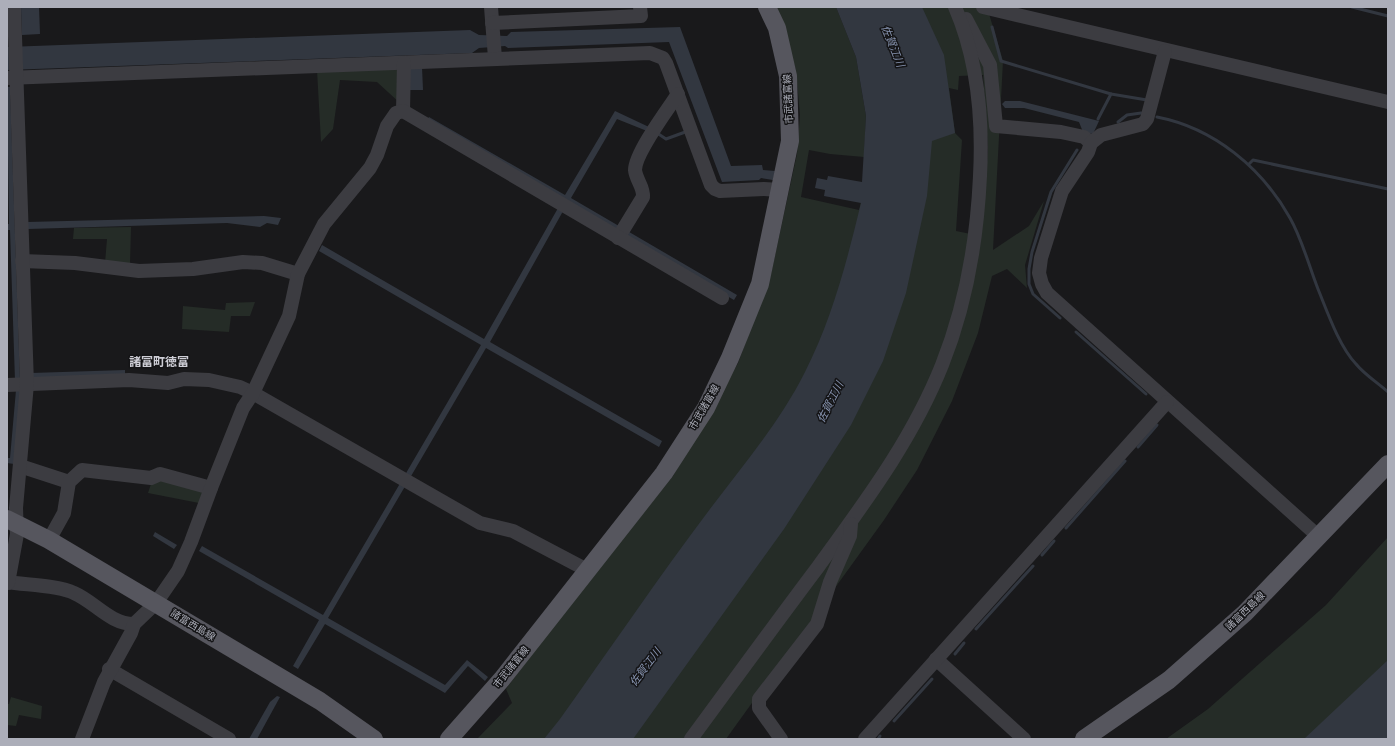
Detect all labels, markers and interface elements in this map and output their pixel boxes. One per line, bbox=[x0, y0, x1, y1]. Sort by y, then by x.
water label: 佐賀江川 bbox=[878, 23, 908, 70]
street label: 市武諸富線 bbox=[780, 74, 796, 124]
district label: 諸富町徳富 bbox=[129, 354, 189, 369]
water label: 佐賀江川 bbox=[814, 378, 847, 425]
street label: 市武諸富線 bbox=[686, 382, 722, 432]
street label: 諸富西島線 bbox=[1223, 589, 1267, 633]
street label: 諸富西島線 bbox=[168, 607, 218, 643]
street label: 市武諸富線 bbox=[490, 643, 532, 691]
water label: 佐賀江川 bbox=[626, 644, 664, 689]

